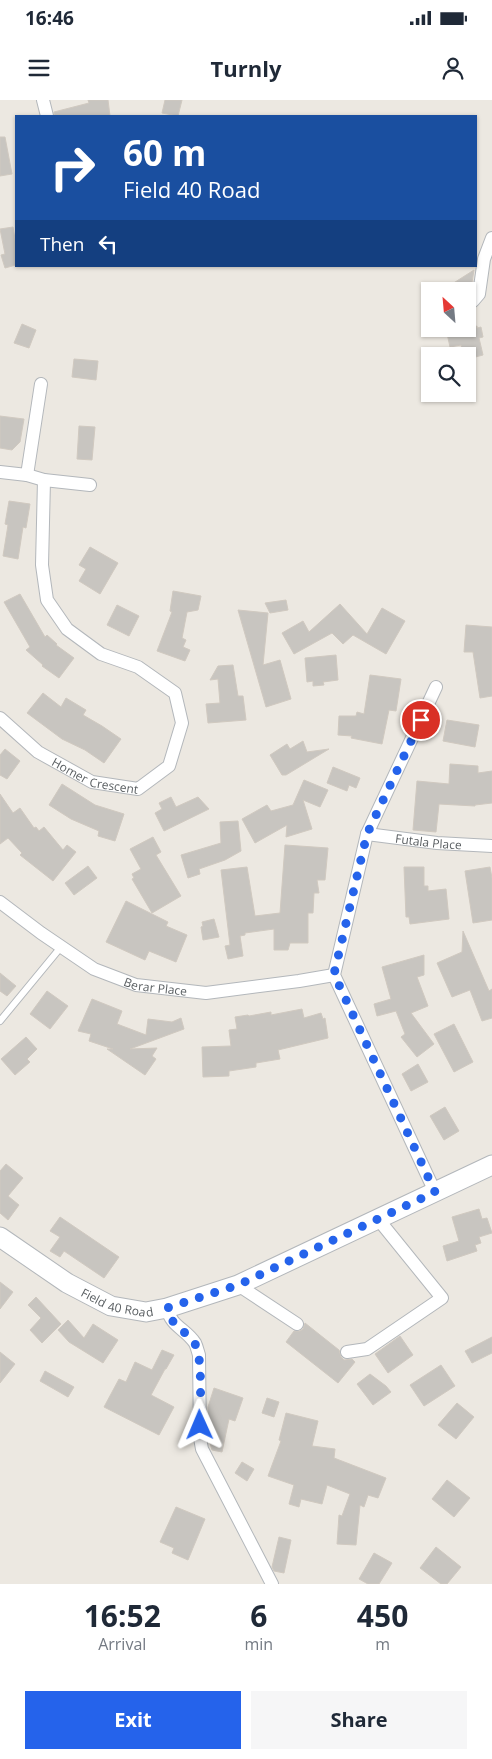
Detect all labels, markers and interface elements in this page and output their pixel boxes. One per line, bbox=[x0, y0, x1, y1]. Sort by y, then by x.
text: 16:46 bbox=[25, 5, 74, 31]
text: Turnly bbox=[211, 53, 281, 83]
icon: menu bbox=[25, 54, 53, 82]
icon: person bbox=[439, 54, 467, 82]
text: 60 m bbox=[123, 129, 206, 176]
icon: right bbox=[40, 135, 105, 200]
text: Field 40 Road bbox=[123, 174, 260, 204]
icon: left bbox=[94, 230, 122, 258]
text: Then bbox=[40, 231, 84, 257]
north arrow bbox=[421, 282, 476, 338]
map controls bbox=[421, 282, 476, 402]
button: search bbox=[421, 347, 476, 402]
pin bbox=[400, 699, 442, 741]
icon: arrive bbox=[407, 706, 435, 734]
street label: Homer Crescent bbox=[49, 753, 140, 797]
street label: Futala Place bbox=[394, 829, 462, 853]
street label: Berar Place bbox=[122, 973, 188, 999]
street label: Field 40 Road bbox=[78, 1283, 155, 1320]
position arrow bbox=[173, 1398, 225, 1450]
text: 16:52 bbox=[84, 1595, 161, 1636]
text: 6 bbox=[250, 1595, 267, 1636]
text: 450 bbox=[357, 1595, 408, 1636]
text: Arrival bbox=[98, 1633, 146, 1655]
text: min bbox=[245, 1633, 273, 1655]
text: m bbox=[375, 1633, 390, 1655]
button: Exit bbox=[25, 1691, 241, 1749]
button: Share bbox=[251, 1691, 467, 1749]

